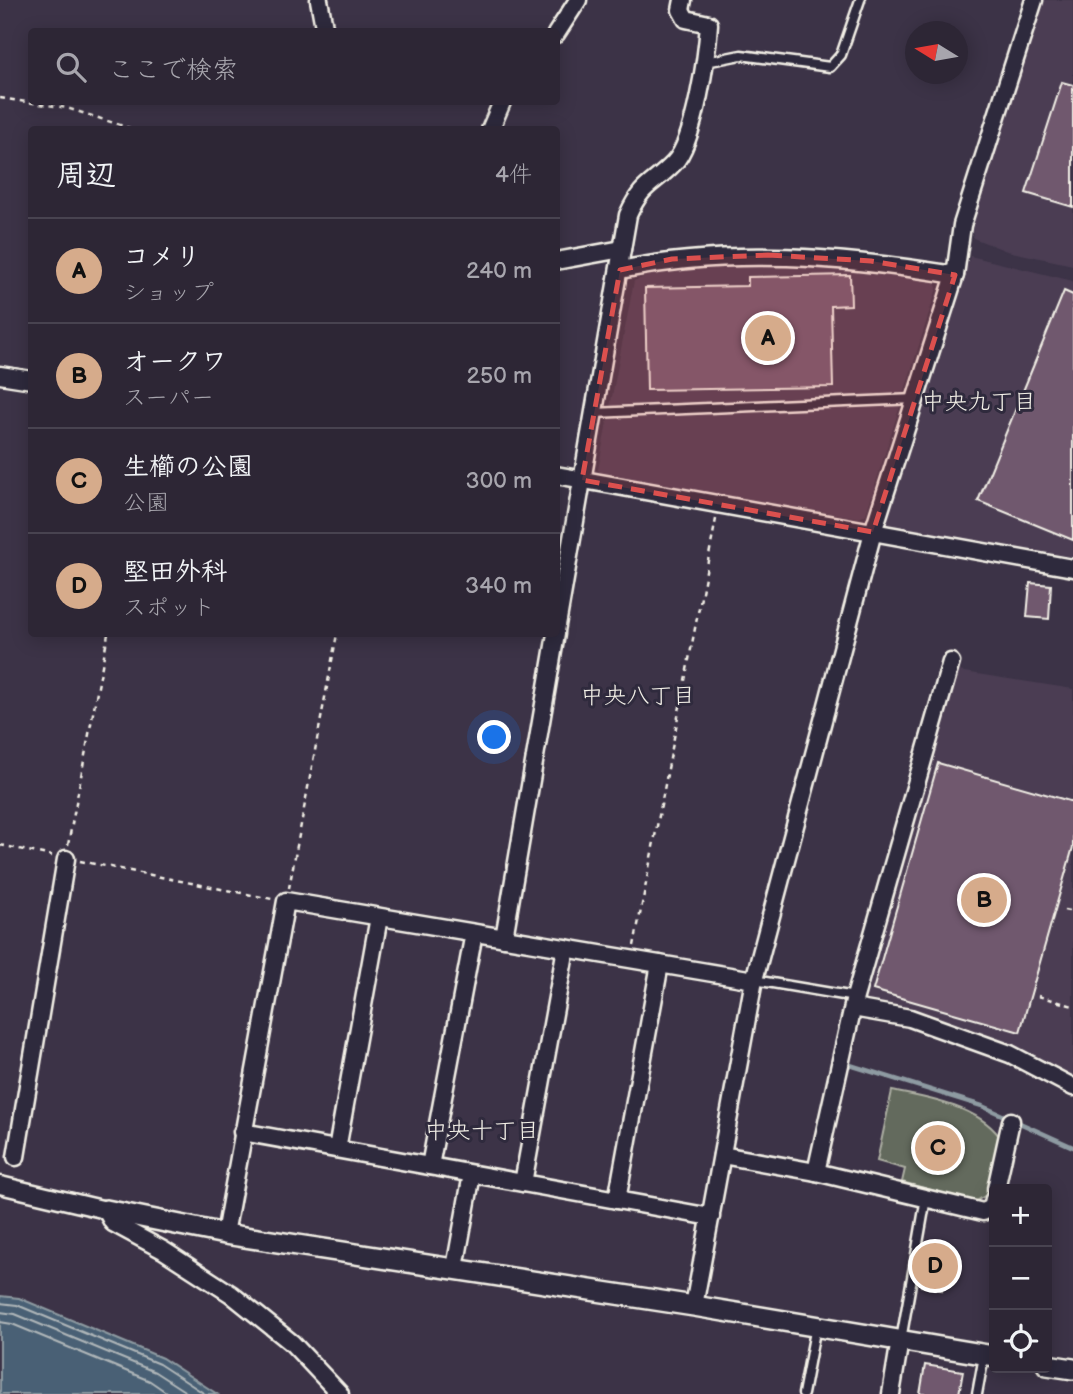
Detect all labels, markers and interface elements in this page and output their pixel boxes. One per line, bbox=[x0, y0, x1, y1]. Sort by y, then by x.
north arrow bbox=[905, 21, 968, 84]
search box bbox=[28, 28, 560, 105]
icon: search bbox=[52, 48, 90, 86]
text: ここで検索 bbox=[108, 55, 238, 86]
text: 周辺 bbox=[56, 158, 116, 194]
text: 4件 bbox=[495, 161, 532, 189]
text: コメリ bbox=[123, 242, 201, 273]
text: A bbox=[72, 257, 86, 285]
text: 240 m bbox=[466, 257, 532, 285]
text: ショップ bbox=[123, 279, 214, 307]
pin: A bbox=[745, 312, 791, 364]
text: オークワ bbox=[123, 347, 227, 378]
text: B bbox=[71, 362, 87, 390]
text: 250 m bbox=[466, 362, 532, 390]
text: スーパー bbox=[123, 384, 214, 412]
district label: 中央九丁目 bbox=[922, 388, 1037, 416]
text: 生櫛の公園 bbox=[123, 452, 253, 483]
text: C bbox=[71, 467, 87, 495]
text: 300 m bbox=[466, 467, 532, 495]
text: 公園 bbox=[123, 489, 169, 517]
text: 堅田外科 bbox=[123, 557, 227, 588]
text: D bbox=[71, 572, 87, 600]
text: 340 m bbox=[465, 572, 532, 600]
text: スポット bbox=[123, 594, 215, 622]
district label: 中央八丁目 bbox=[581, 682, 696, 710]
your location bbox=[477, 720, 511, 754]
pin: B bbox=[961, 874, 1007, 926]
district label: 中央十丁目 bbox=[425, 1117, 540, 1145]
pin: C bbox=[915, 1122, 961, 1174]
map controls bbox=[989, 1184, 1052, 1373]
button: + bbox=[989, 1184, 1052, 1247]
pin: D bbox=[912, 1240, 958, 1292]
button: − bbox=[989, 1247, 1052, 1310]
button: locate bbox=[989, 1310, 1052, 1373]

